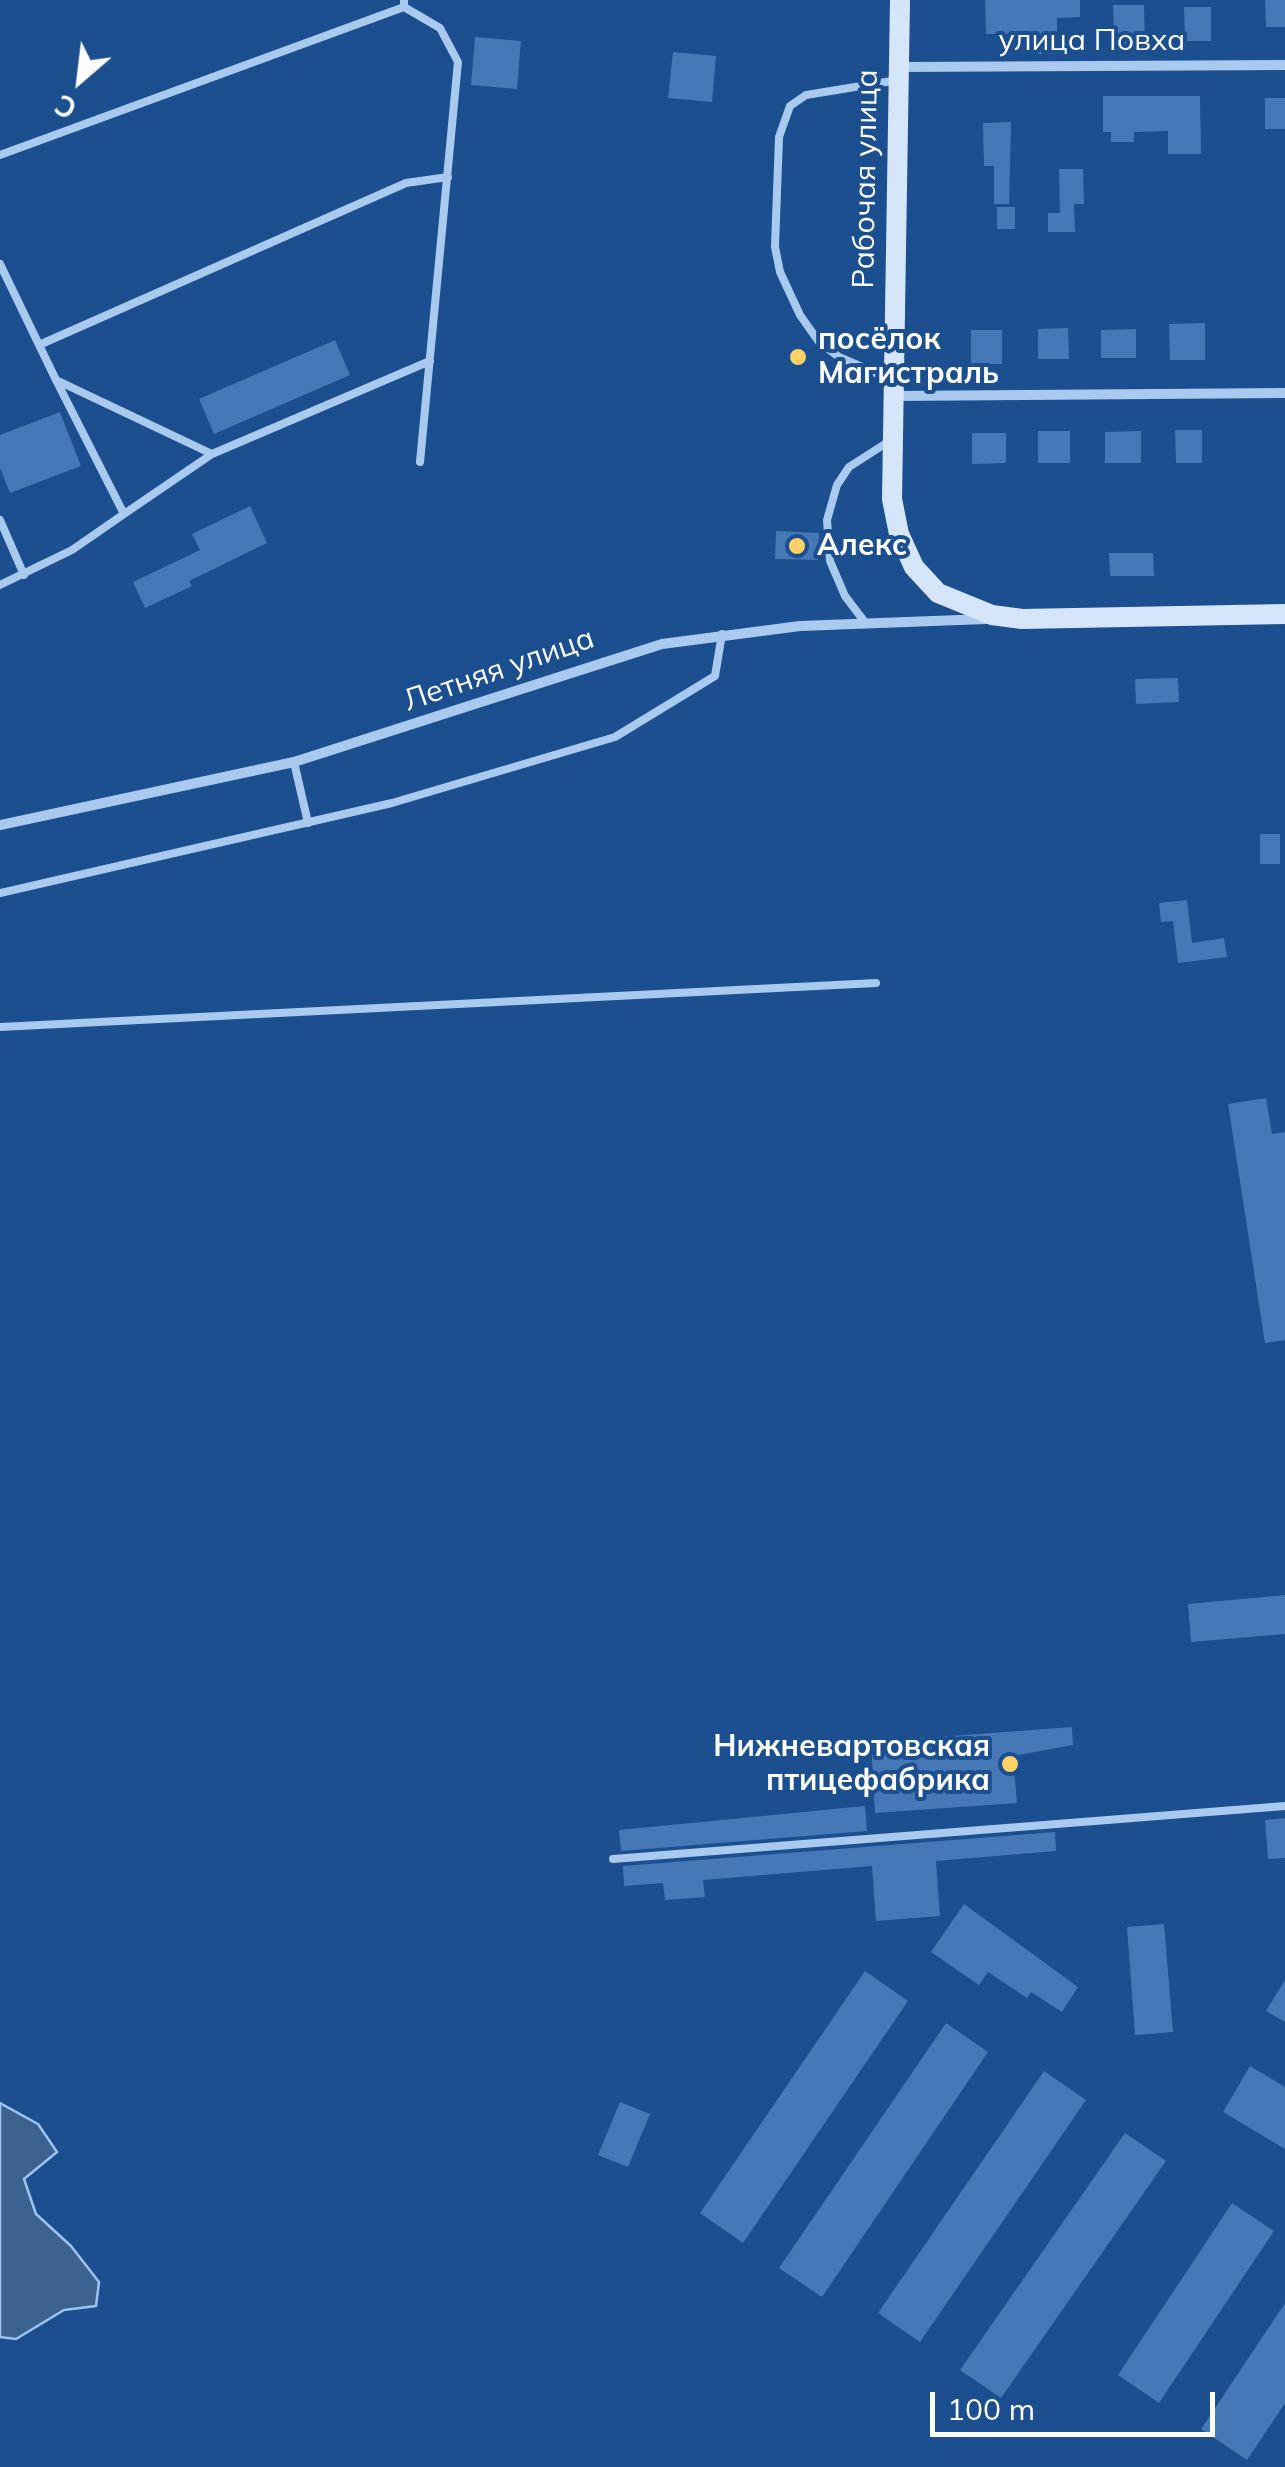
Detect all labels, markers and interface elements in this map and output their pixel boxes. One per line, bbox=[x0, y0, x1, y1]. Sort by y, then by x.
street label: улица Повха bbox=[999, 23, 1185, 59]
north arrow bbox=[30, 30, 130, 130]
street label: Рабочая улица bbox=[846, 69, 886, 289]
text: С bbox=[49, 87, 82, 127]
place label: посёлок Магистраль bbox=[818, 322, 999, 392]
marker: посёлок Магистраль bbox=[787, 346, 809, 368]
place label: Алекс bbox=[817, 528, 907, 564]
marker: Алекс bbox=[786, 535, 808, 557]
street label: Летняя улица bbox=[399, 621, 599, 719]
place label: Нижневартовская птицефабрика bbox=[713, 1729, 990, 1800]
marker: Нижневартовская птицефабрика bbox=[999, 1753, 1021, 1775]
scale bar bbox=[935, 2372, 1220, 2434]
text: 100 m bbox=[947, 2390, 1035, 2428]

